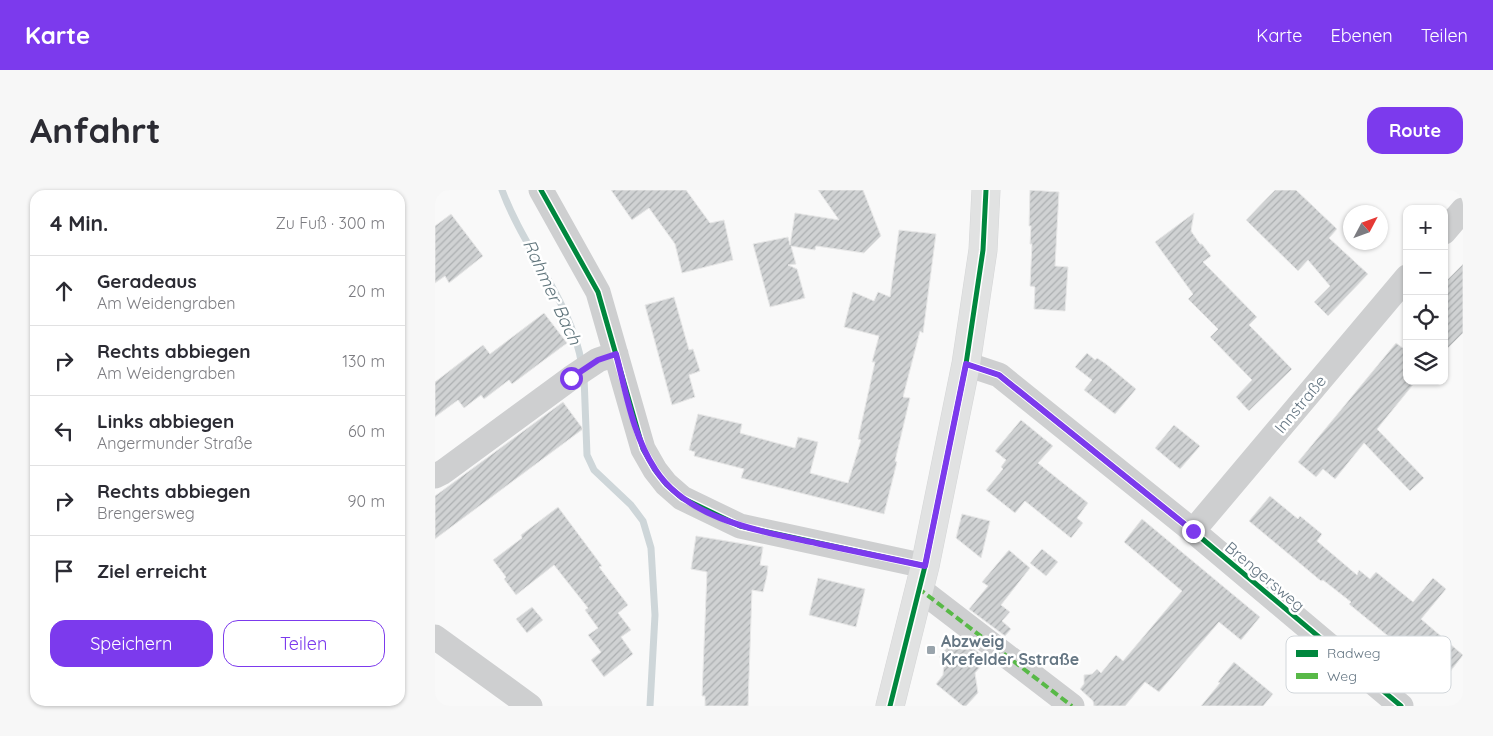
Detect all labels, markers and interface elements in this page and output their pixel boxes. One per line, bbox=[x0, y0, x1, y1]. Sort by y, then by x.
text: Karte bbox=[25, 20, 90, 50]
text: Karte bbox=[1256, 24, 1302, 47]
text: Ebenen bbox=[1330, 24, 1393, 47]
text: Teilen bbox=[1421, 24, 1468, 47]
button: Route bbox=[1367, 107, 1463, 154]
text: Anfahrt bbox=[30, 108, 161, 152]
north arrow bbox=[1343, 205, 1388, 250]
map controls bbox=[1403, 205, 1448, 385]
button: + bbox=[1403, 205, 1448, 250]
text: 4 Min. bbox=[50, 210, 108, 236]
text: Zu Fuß · 300 m bbox=[275, 213, 385, 233]
water label: Rahmer Bach bbox=[518, 235, 587, 349]
button: − bbox=[1403, 250, 1448, 295]
text: Geradeaus bbox=[97, 269, 197, 293]
icon: ahead bbox=[50, 277, 78, 305]
text: 20 m bbox=[348, 281, 385, 301]
text: Am Weidengraben bbox=[97, 293, 236, 313]
button: locate bbox=[1403, 295, 1448, 340]
text: Rechts abbiegen bbox=[97, 339, 250, 363]
button: layers bbox=[1403, 340, 1448, 385]
icon: right bbox=[50, 347, 78, 375]
text: 130 m bbox=[342, 351, 385, 371]
text: Am Weidengraben bbox=[97, 363, 236, 383]
route start bbox=[560, 367, 583, 390]
street label: Innstraße bbox=[1270, 371, 1330, 437]
text: Links abbiegen bbox=[97, 409, 234, 433]
icon: left bbox=[50, 417, 78, 445]
text: 60 m bbox=[348, 421, 385, 441]
text: Angermunder Straße bbox=[97, 433, 253, 453]
text: Rechts abbiegen bbox=[97, 479, 250, 503]
icon: right bbox=[50, 487, 78, 515]
text: 90 m bbox=[348, 491, 385, 511]
text: Brengersweg bbox=[97, 503, 195, 523]
route end bbox=[1182, 520, 1205, 543]
street label: Brengersweg bbox=[1221, 537, 1309, 615]
icon: arrive bbox=[50, 557, 78, 585]
text: Ziel erreicht bbox=[97, 559, 207, 583]
button: Speichern bbox=[50, 620, 213, 667]
button: Teilen bbox=[223, 620, 385, 667]
place label: Abzweig Krefelder Sstraße bbox=[941, 631, 1079, 669]
legend bbox=[1286, 636, 1451, 693]
marker: Abzweig Krefelder Sstraße bbox=[925, 644, 937, 656]
text: Radweg bbox=[1327, 644, 1381, 662]
text: Weg bbox=[1327, 667, 1357, 685]

